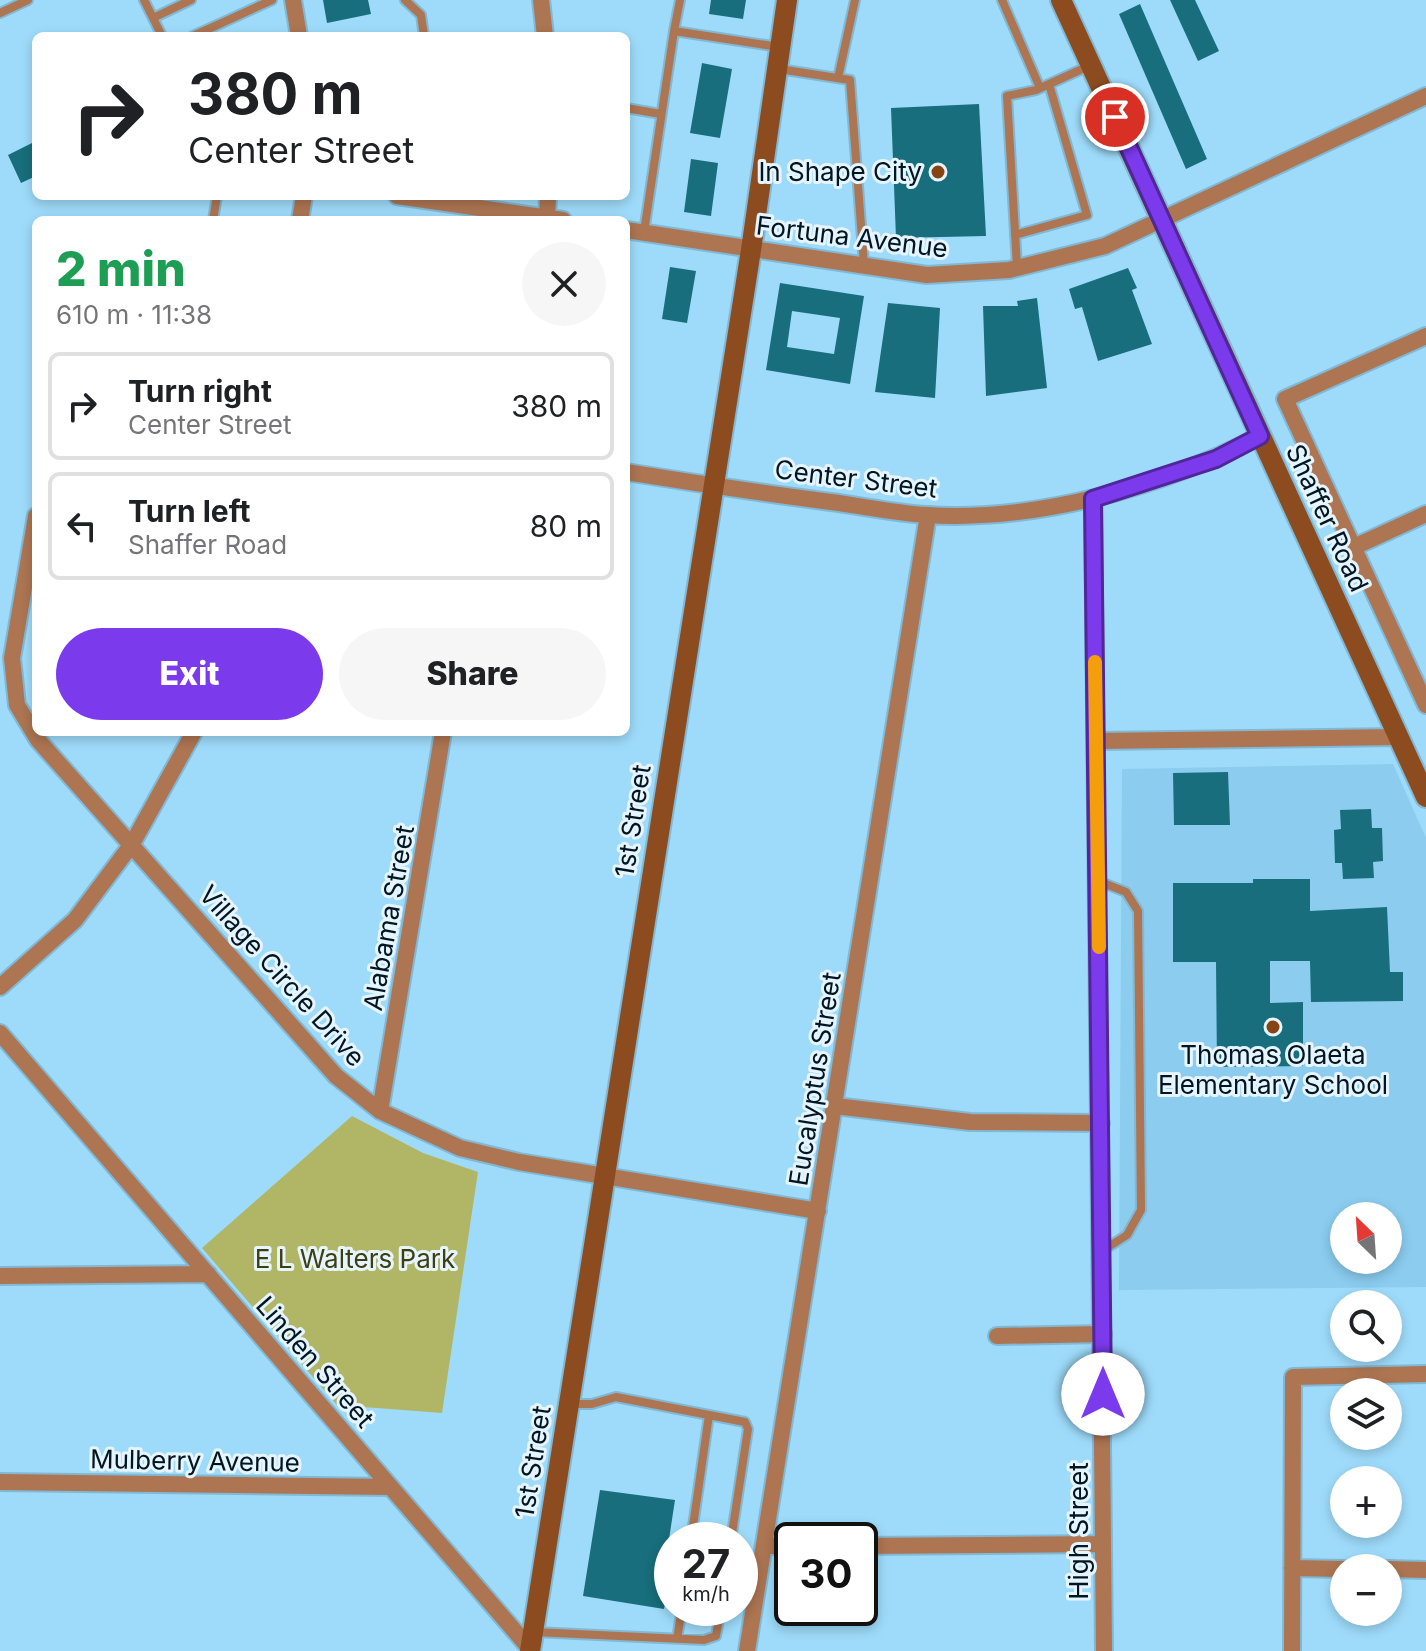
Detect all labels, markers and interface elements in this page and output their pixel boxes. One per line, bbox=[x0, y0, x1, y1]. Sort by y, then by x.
text: 380 m bbox=[188, 60, 363, 128]
icon: right bbox=[56, 64, 160, 168]
pin bbox=[1081, 83, 1149, 151]
icon: arrive bbox=[1093, 95, 1137, 139]
text: Center Street bbox=[188, 128, 414, 172]
place label: In Shape City bbox=[758, 156, 922, 187]
marker: In Shape City bbox=[929, 163, 947, 181]
street label: Fortuna Avenue bbox=[755, 209, 950, 264]
text: 2 min bbox=[56, 239, 186, 298]
button: close bbox=[522, 242, 606, 326]
text: 610 m · 11:38 bbox=[56, 299, 212, 330]
text: Turn right bbox=[128, 373, 272, 409]
icon: right bbox=[60, 384, 104, 428]
text: 380 m bbox=[511, 388, 602, 424]
text: Center Street bbox=[128, 409, 291, 440]
street label: Shaffer Road bbox=[1280, 439, 1375, 596]
street label: Center Street bbox=[773, 453, 939, 504]
text: Turn left bbox=[128, 493, 250, 529]
icon: left bbox=[60, 504, 104, 548]
text: 80 m bbox=[530, 508, 602, 544]
text: Shaffer Road bbox=[128, 529, 287, 560]
button: Exit bbox=[56, 628, 323, 720]
button: Share bbox=[339, 628, 606, 720]
street label: 1st Street bbox=[608, 762, 657, 879]
street label: Alabama Street bbox=[357, 823, 420, 1013]
street label: Village Circle Drive bbox=[193, 879, 372, 1072]
street label: Eucalyptus Street bbox=[782, 970, 847, 1188]
marker: Thomas Olaeta Elementary School bbox=[1264, 1018, 1282, 1036]
place label: Thomas Olaeta Elementary School bbox=[1158, 1039, 1388, 1100]
north arrow bbox=[1330, 1202, 1402, 1274]
map controls bbox=[1330, 1202, 1402, 1626]
park label: E L Walters Park bbox=[255, 1243, 455, 1274]
street label: Linden Street bbox=[250, 1290, 381, 1434]
button: search bbox=[1330, 1290, 1402, 1362]
position arrow bbox=[1061, 1352, 1145, 1436]
button: layers bbox=[1330, 1378, 1402, 1450]
street label: 1st Street bbox=[508, 1403, 557, 1520]
street label: Mulberry Avenue bbox=[90, 1443, 300, 1478]
street label: High Street bbox=[1063, 1462, 1094, 1600]
button: + bbox=[1330, 1466, 1402, 1538]
speed limit sign: 30 bbox=[774, 1522, 878, 1626]
text: 27 bbox=[682, 1539, 730, 1588]
button: − bbox=[1330, 1554, 1402, 1626]
text: km/h bbox=[682, 1582, 730, 1606]

